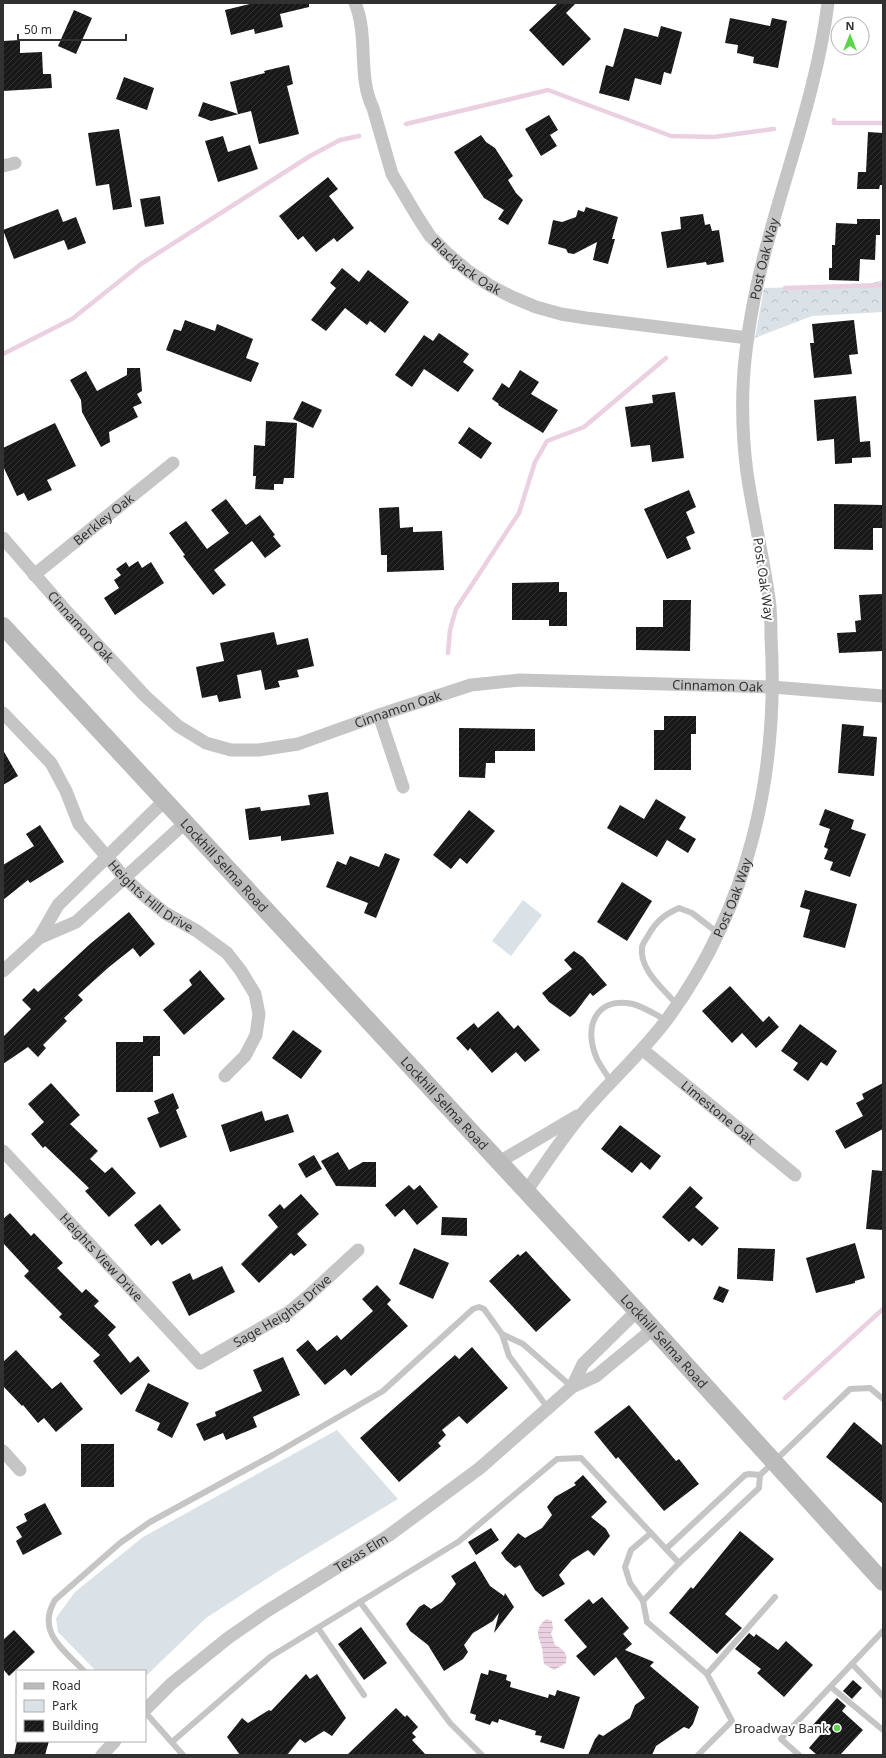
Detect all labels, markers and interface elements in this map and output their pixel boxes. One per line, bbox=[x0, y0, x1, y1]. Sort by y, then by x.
scale bar bbox=[18, 16, 126, 42]
north arrow bbox=[830, 16, 870, 56]
text: N bbox=[846, 18, 854, 33]
text: 50 m bbox=[24, 21, 52, 38]
street label: Post Oak Way bbox=[745, 216, 783, 301]
street label: Blackjack Oak bbox=[427, 233, 504, 299]
street label: Berkley Oak bbox=[69, 489, 137, 549]
street label: Post Oak Way bbox=[749, 536, 779, 622]
street label: Cinnamon Oak bbox=[44, 587, 118, 666]
street label: Cinnamon Oak bbox=[672, 675, 763, 696]
street label: Cinnamon Oak bbox=[352, 686, 444, 732]
street label: Lockhill Selma Road bbox=[177, 815, 272, 916]
street label: Post Oak Way bbox=[709, 855, 756, 940]
street label: Heights Hill Drive bbox=[104, 856, 197, 936]
street label: Lockhill Selma Road bbox=[397, 1052, 492, 1154]
street label: Limestone Oak bbox=[678, 1076, 760, 1148]
street label: Heights View Drive bbox=[56, 1209, 147, 1305]
street label: Sage Heights Drive bbox=[230, 1270, 335, 1351]
street label: Lockhill Selma Road bbox=[617, 1290, 712, 1392]
street label: Texas Elm bbox=[331, 1529, 391, 1576]
legend bbox=[16, 1670, 146, 1742]
text: Road bbox=[52, 1677, 81, 1694]
text: Park bbox=[52, 1697, 78, 1714]
text: Building bbox=[52, 1717, 99, 1734]
place label: Broadway Bank bbox=[734, 1719, 829, 1737]
marker: Broadway Bank bbox=[832, 1723, 842, 1733]

